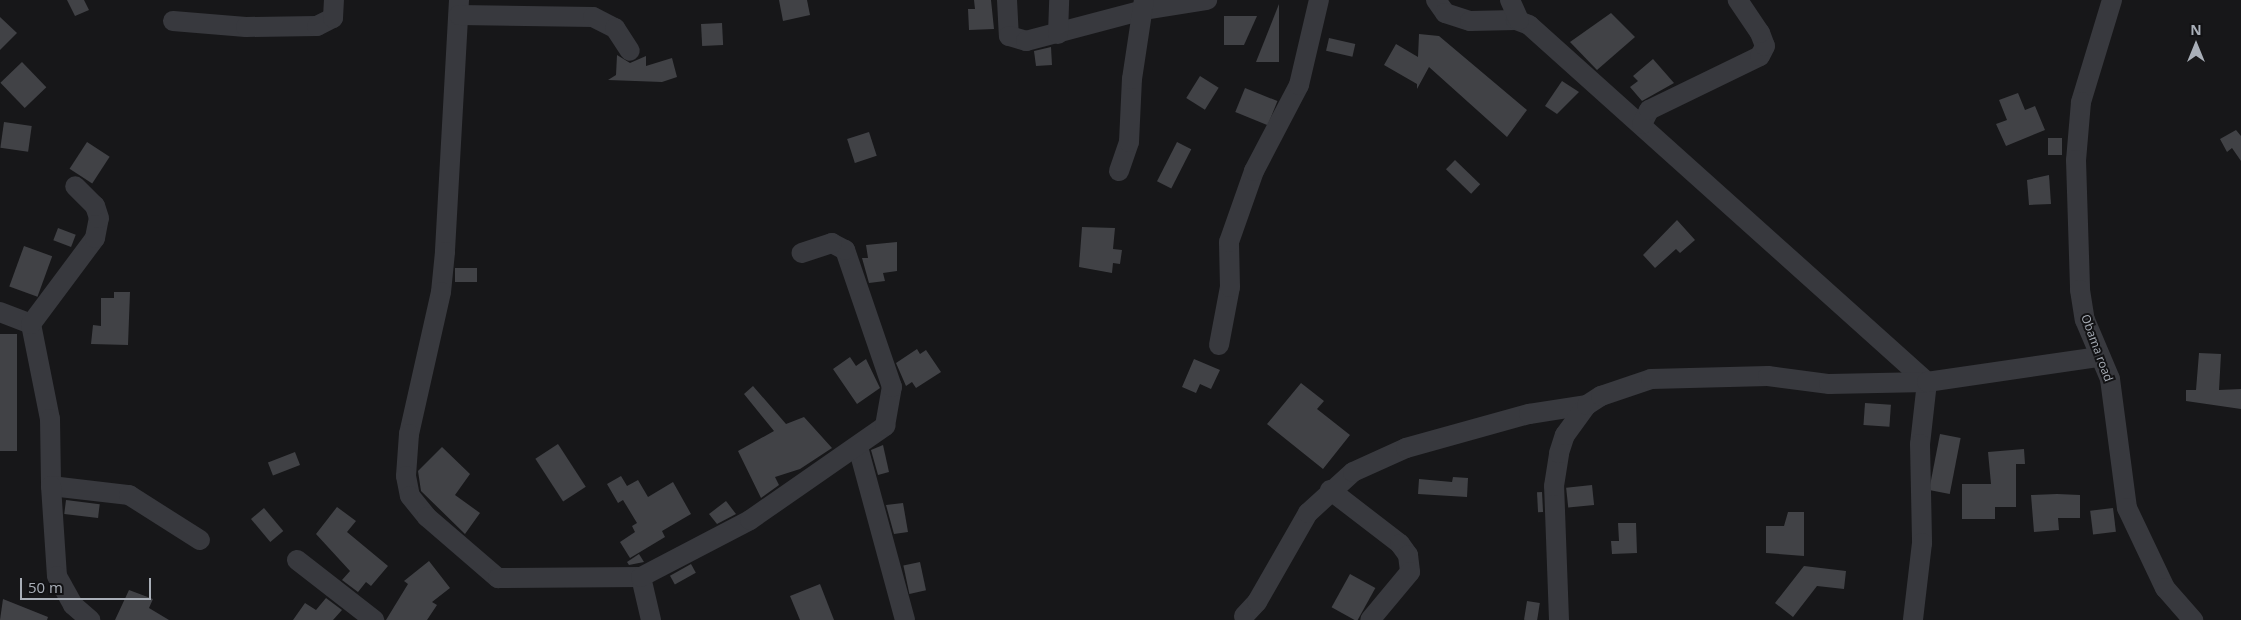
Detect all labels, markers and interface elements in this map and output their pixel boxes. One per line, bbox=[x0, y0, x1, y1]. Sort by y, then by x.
north arrow bbox=[2171, 20, 2221, 70]
text: N bbox=[2190, 20, 2202, 39]
street label: Obama road bbox=[2078, 312, 2116, 384]
scale bar bbox=[22, 568, 154, 600]
text: 50 m bbox=[28, 577, 63, 597]

